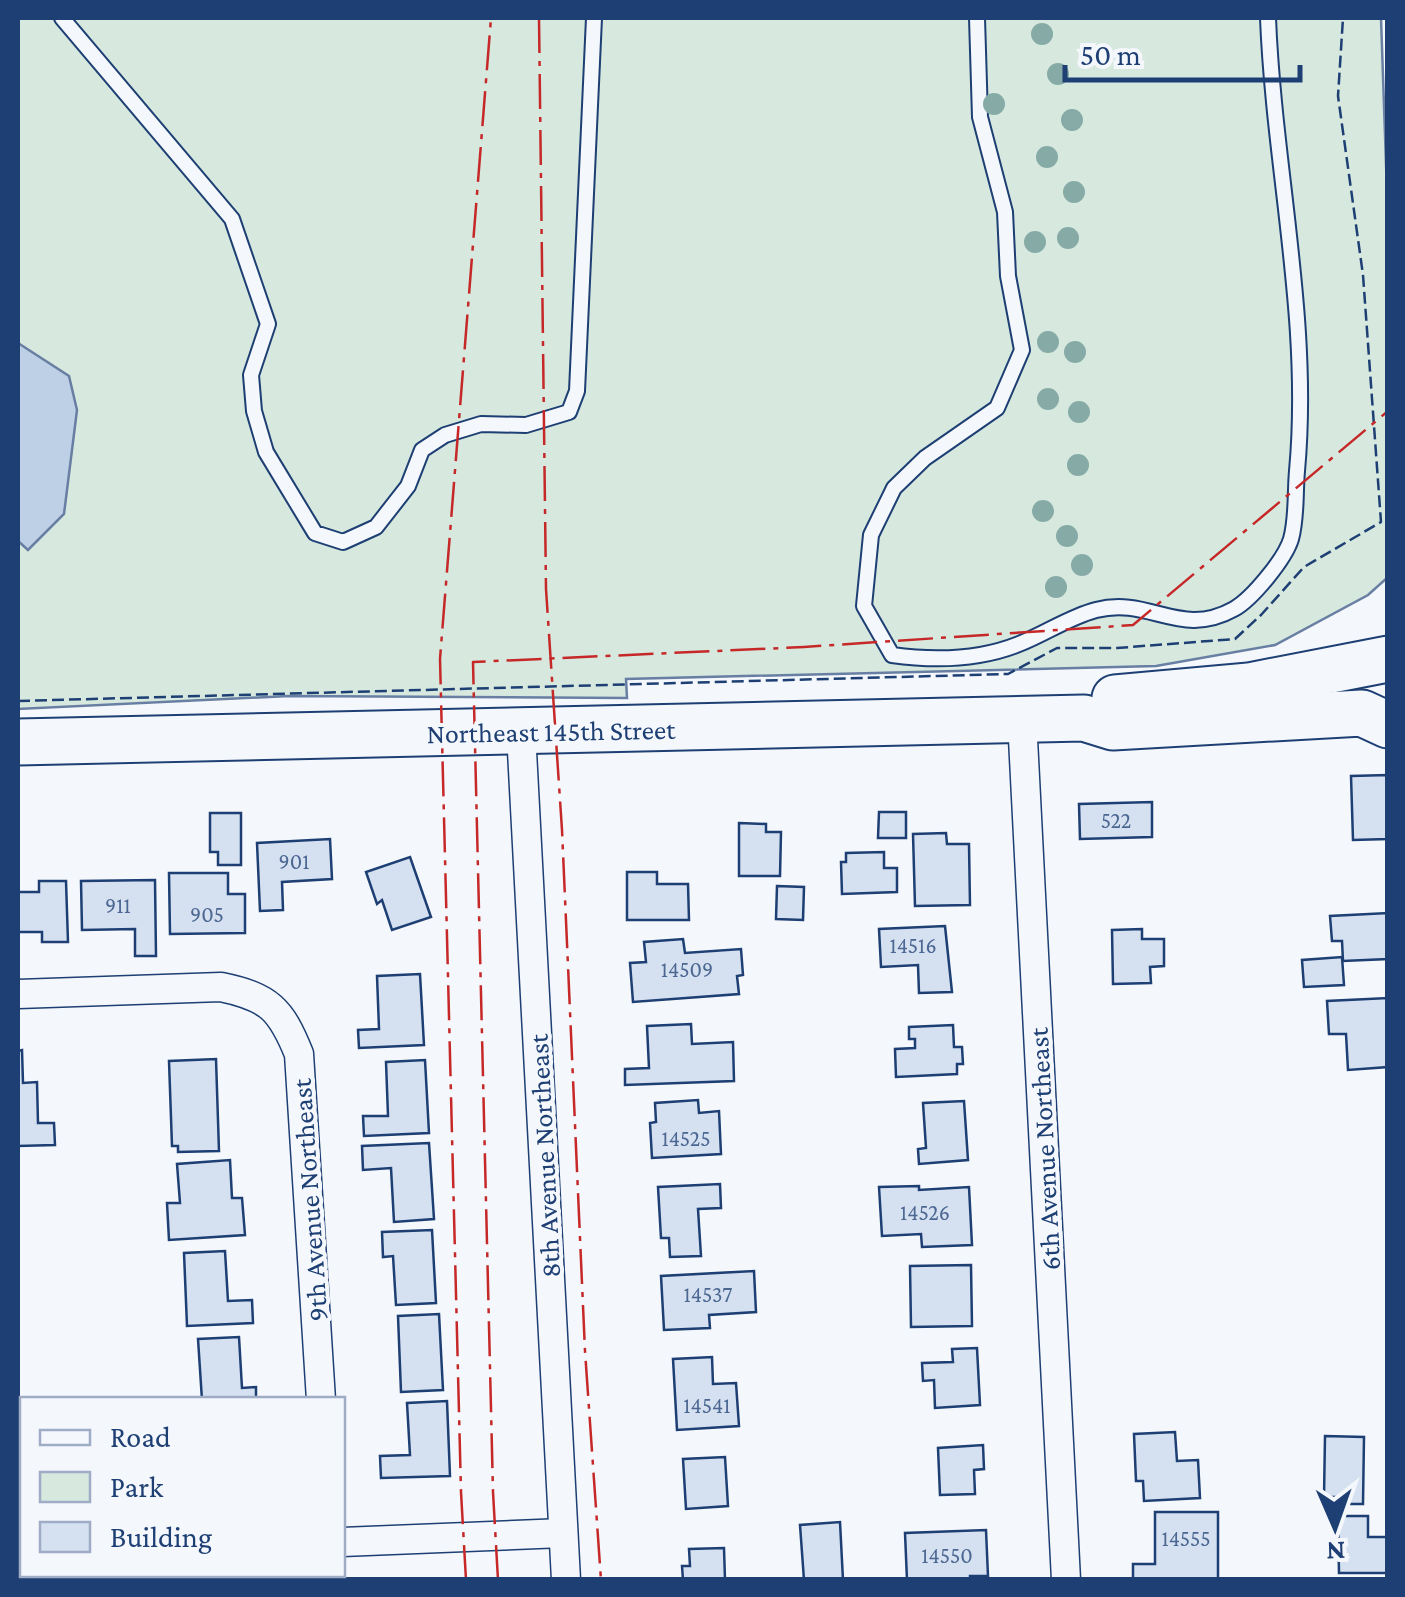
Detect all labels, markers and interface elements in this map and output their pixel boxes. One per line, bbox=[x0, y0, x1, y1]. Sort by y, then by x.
scale bar bbox=[1065, 20, 1300, 82]
text: 50 m bbox=[1080, 38, 1141, 71]
street label: Northeast 145th Street bbox=[426, 714, 676, 749]
house number: 522 bbox=[1101, 808, 1131, 833]
house number: 901 bbox=[279, 849, 309, 874]
house number: 911 bbox=[105, 893, 131, 918]
house number: 905 bbox=[190, 902, 224, 927]
house number: 14516 bbox=[889, 933, 937, 958]
house number: 14509 bbox=[661, 957, 713, 982]
street label: 6th Avenue Northeast bbox=[1023, 1026, 1066, 1271]
street label: 8th Avenue Northeast bbox=[523, 1033, 566, 1279]
street label: 9th Avenue Northeast bbox=[285, 1077, 333, 1322]
house number: 14525 bbox=[661, 1126, 711, 1151]
house number: 14526 bbox=[900, 1200, 950, 1225]
house number: 14537 bbox=[684, 1282, 732, 1307]
house number: 14541 bbox=[683, 1393, 731, 1418]
legend bbox=[20, 1397, 345, 1577]
text: Road bbox=[110, 1420, 171, 1453]
text: Park bbox=[110, 1470, 164, 1503]
north arrow bbox=[1285, 1477, 1385, 1577]
text: Building bbox=[110, 1520, 212, 1554]
house number: 14555 bbox=[1161, 1526, 1211, 1551]
text: N bbox=[1326, 1536, 1346, 1567]
house number: 14550 bbox=[921, 1543, 973, 1568]

